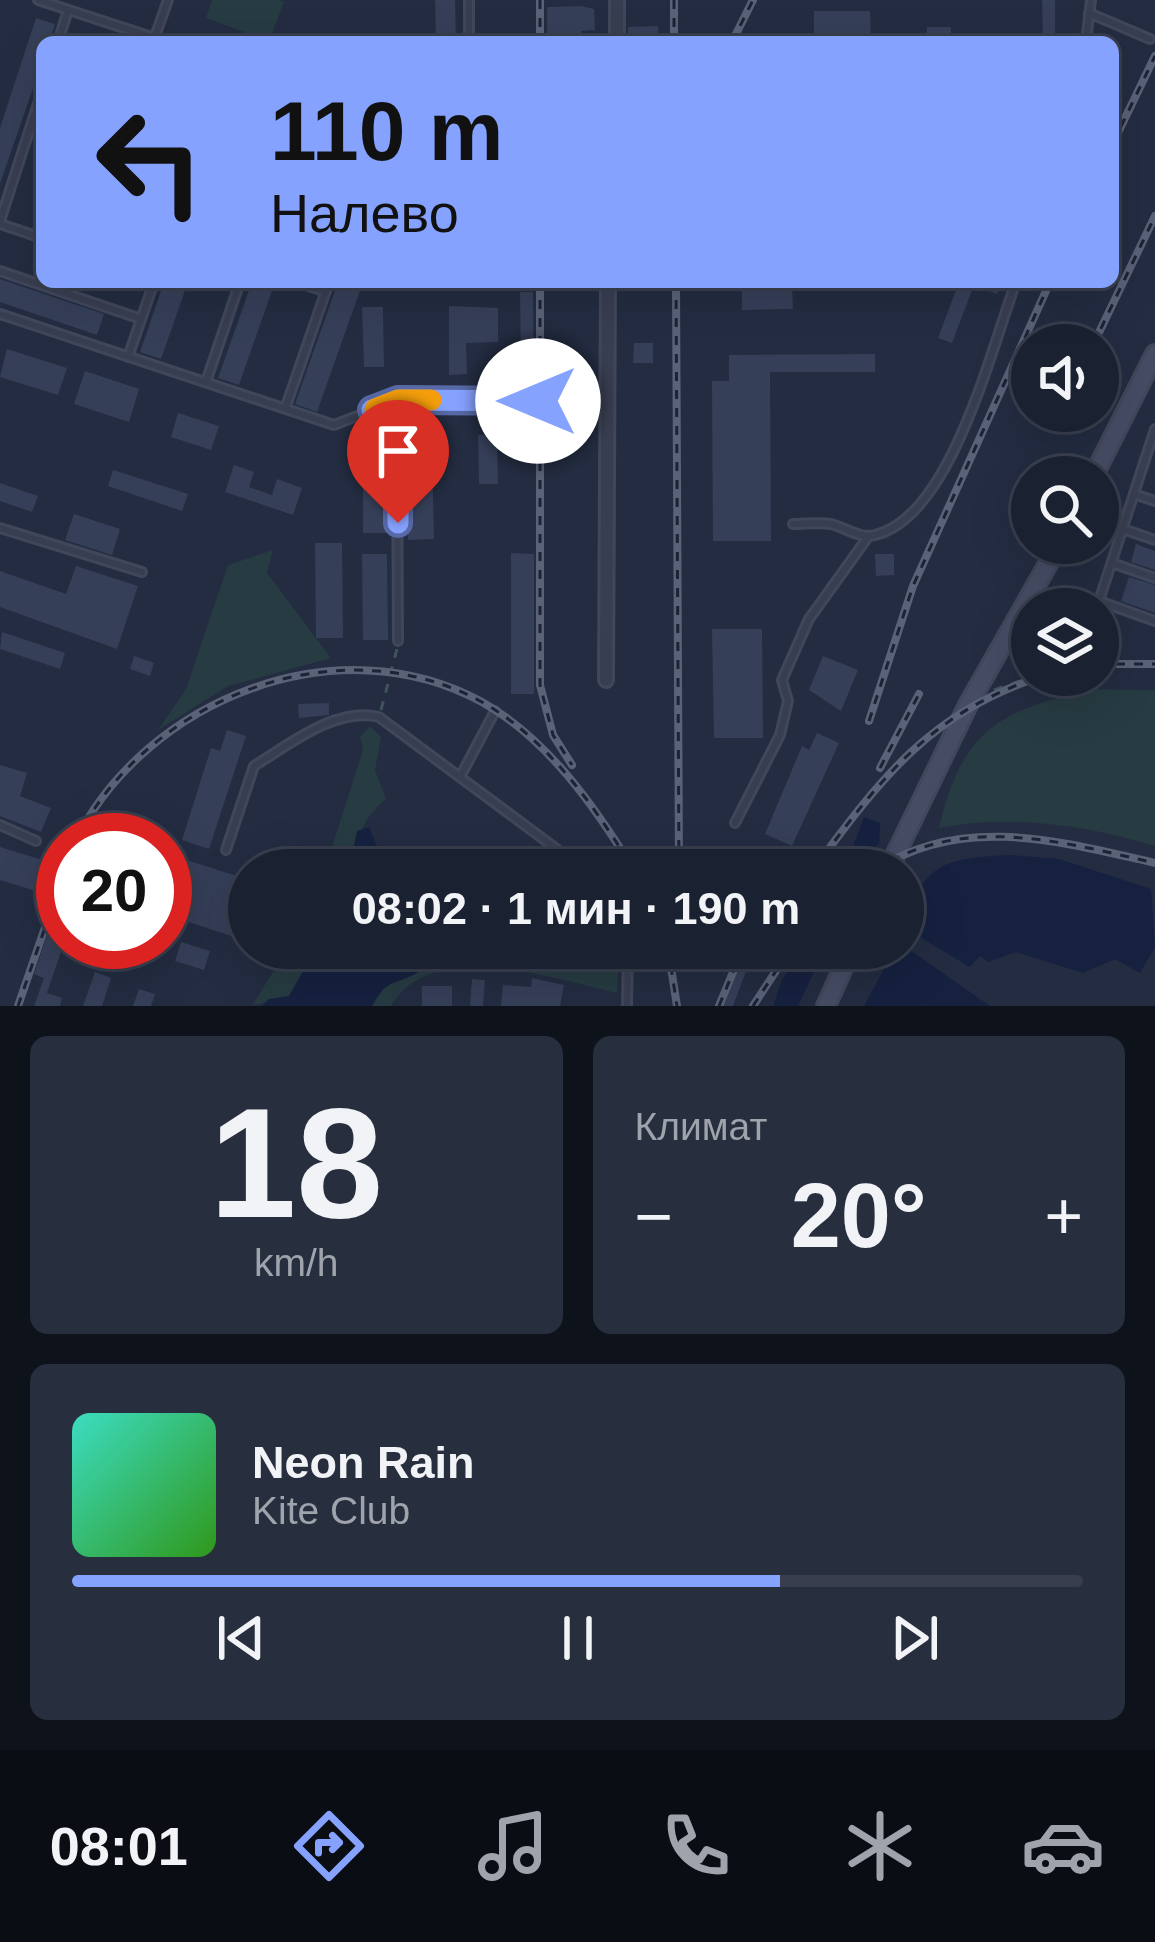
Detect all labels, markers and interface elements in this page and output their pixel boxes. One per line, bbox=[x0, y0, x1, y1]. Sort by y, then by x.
icon: left bbox=[72, 84, 228, 240]
text: 110 m bbox=[270, 84, 504, 178]
text: Налево bbox=[270, 183, 459, 243]
map controls bbox=[1011, 324, 1119, 696]
button: sound bbox=[1011, 324, 1119, 432]
position arrow bbox=[475, 338, 601, 464]
pin bbox=[347, 400, 449, 523]
icon: arrive bbox=[365, 418, 431, 484]
button: search bbox=[1011, 456, 1119, 564]
button: layers bbox=[1011, 588, 1119, 696]
speed limit sign: 20 bbox=[36, 813, 192, 969]
text: 08:02 · 1 мин · 190 m bbox=[352, 883, 800, 934]
text: 18 bbox=[209, 1076, 383, 1250]
text: Климат bbox=[635, 1105, 767, 1148]
text: 20° bbox=[791, 1166, 927, 1266]
text: − bbox=[635, 1179, 673, 1253]
text: + bbox=[1044, 1179, 1083, 1253]
text: km/h bbox=[254, 1241, 339, 1284]
text: Neon Rain bbox=[252, 1437, 475, 1488]
text: Kite Club bbox=[252, 1489, 410, 1532]
icon: previous bbox=[208, 1605, 274, 1671]
icon: pause bbox=[545, 1605, 611, 1671]
icon: next bbox=[882, 1605, 948, 1671]
icon: directions bbox=[287, 1804, 371, 1888]
icon: music bbox=[471, 1804, 555, 1888]
icon: phone bbox=[654, 1804, 738, 1888]
icon: climate bbox=[838, 1804, 922, 1888]
icon: car bbox=[1021, 1804, 1105, 1888]
text: 08:01 bbox=[50, 1816, 188, 1876]

